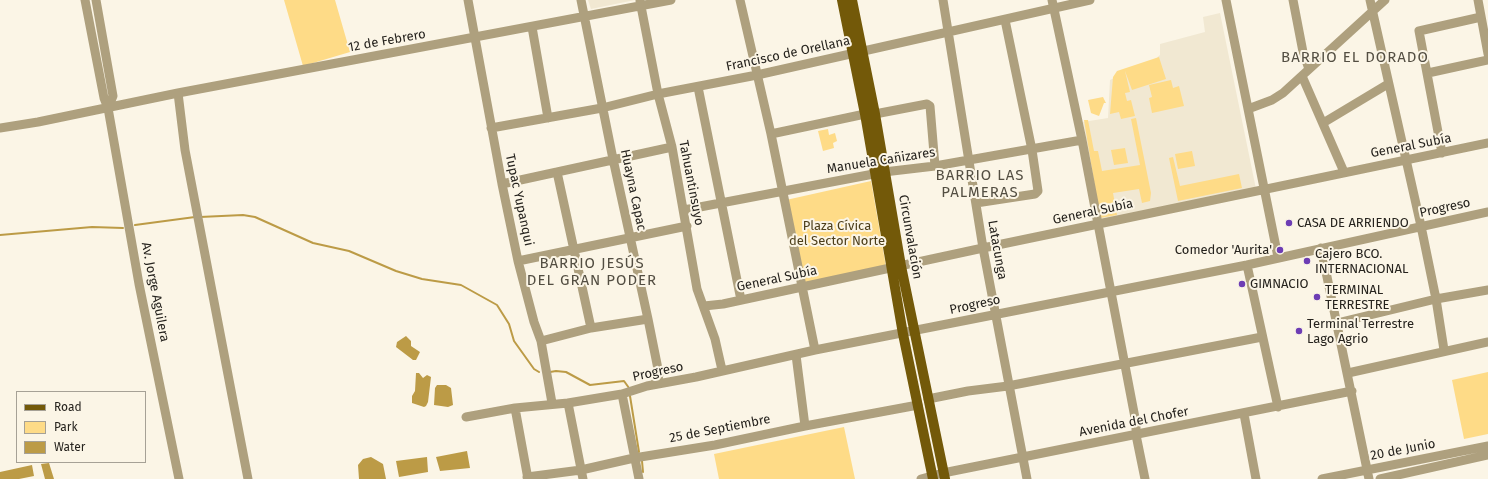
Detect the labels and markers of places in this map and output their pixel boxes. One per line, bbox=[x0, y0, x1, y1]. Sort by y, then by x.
place label: CASA DE ARRIENDO bbox=[1297, 215, 1409, 231]
marker: CASA DE ARRIENDO bbox=[1284, 218, 1294, 228]
place label: Comedor 'Aurita' bbox=[1175, 242, 1272, 258]
marker: Comedor 'Aurita' bbox=[1275, 245, 1285, 255]
place label: Cajero BCO. INTERNACIONAL bbox=[1315, 246, 1408, 277]
marker: Cajero BCO. INTERNACIONAL bbox=[1302, 256, 1312, 266]
place label: GIMNACIO bbox=[1250, 276, 1308, 292]
marker: GIMNACIO bbox=[1237, 279, 1247, 289]
place label: TERMINAL TERRESTRE bbox=[1325, 282, 1390, 313]
marker: TERMINAL TERRESTRE bbox=[1312, 292, 1322, 302]
place label: Terminal Terrestre Lago Agrio bbox=[1307, 316, 1414, 347]
marker: Terminal Terrestre Lago Agrio bbox=[1294, 326, 1304, 336]

